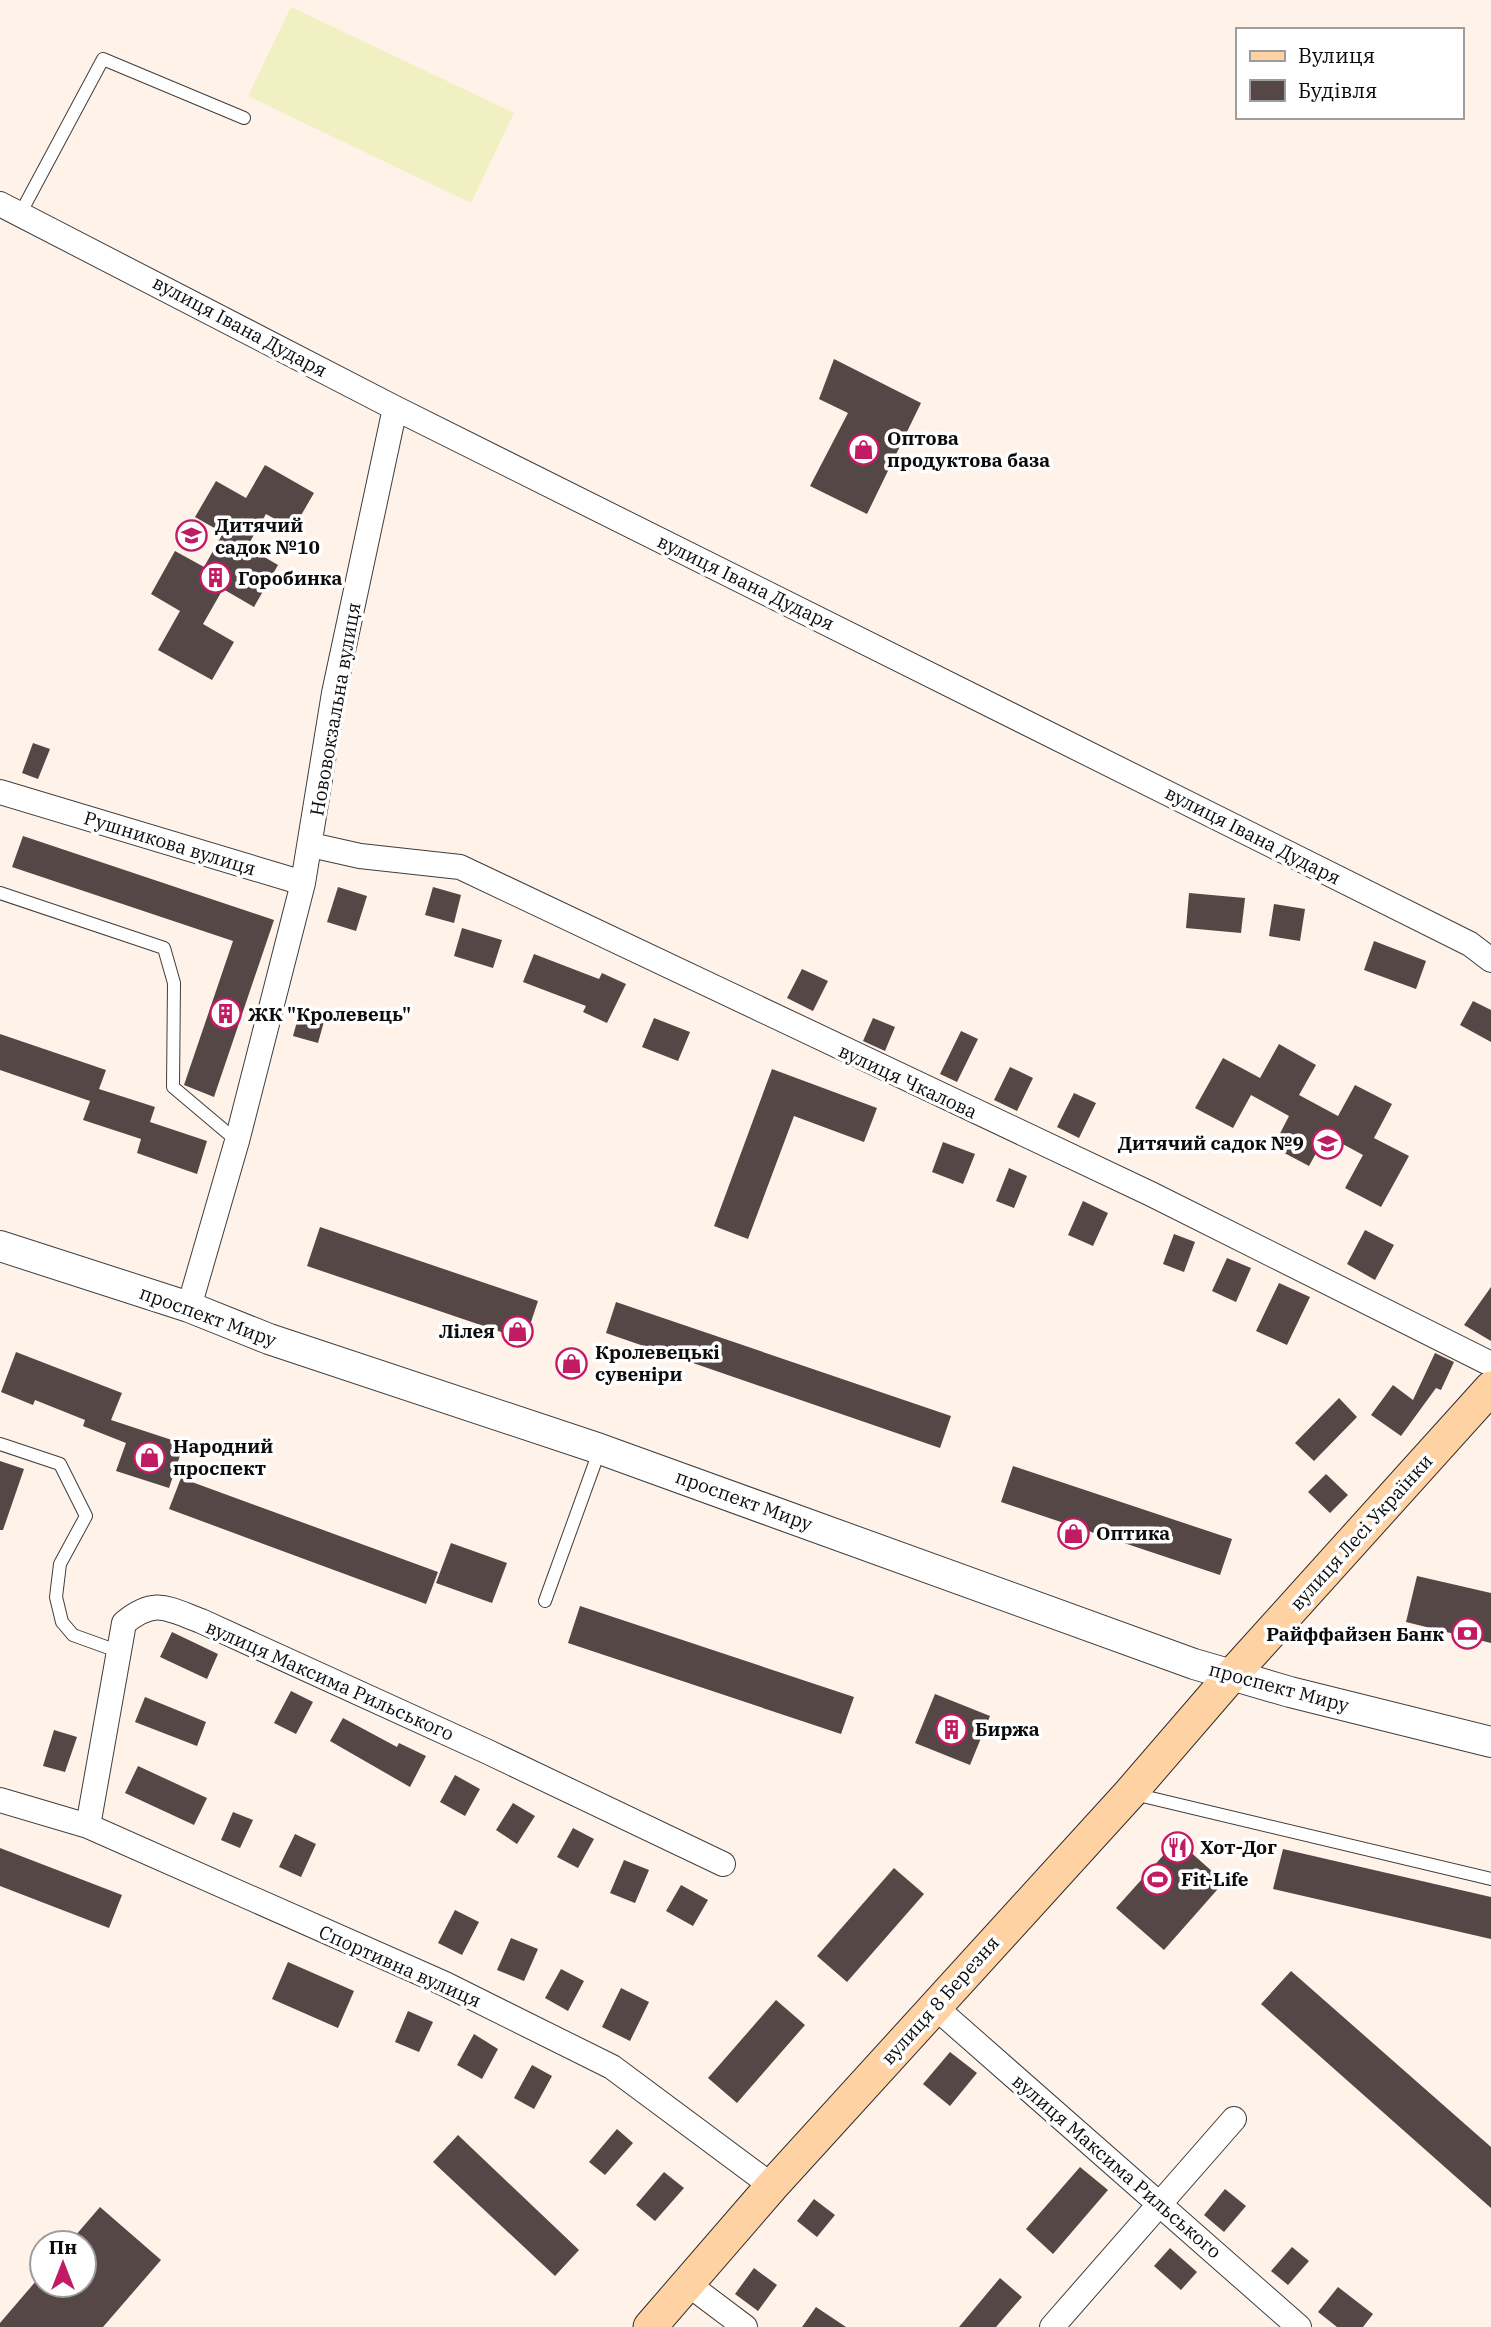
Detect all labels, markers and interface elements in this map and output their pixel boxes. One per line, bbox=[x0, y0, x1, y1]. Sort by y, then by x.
legend bbox=[1236, 28, 1463, 119]
text: Вулиця bbox=[1298, 41, 1375, 69]
text: Будівля bbox=[1298, 76, 1377, 104]
street label: вулиця Івана Дударя bbox=[149, 270, 331, 382]
place label: Оптова продуктова база bbox=[887, 426, 1050, 472]
shop icon: Оптова продуктова база bbox=[847, 432, 881, 466]
place label: Дитячий садок №10 bbox=[215, 513, 320, 559]
school or university icon: Дитячий садок №10 bbox=[175, 519, 209, 553]
street label: вулиця Івана Дударя bbox=[654, 529, 838, 635]
building icon: Горобинка bbox=[198, 561, 232, 595]
place label: Горобинка bbox=[238, 566, 342, 590]
street label: Нововокзальна вулиця bbox=[304, 600, 366, 818]
street label: вулиця Івана Дударя bbox=[1161, 780, 1345, 890]
street label: Рушникова вулиця bbox=[81, 805, 259, 881]
building icon: ЖК "Кролевець" bbox=[208, 997, 242, 1031]
place label: ЖК "Кролевець" bbox=[248, 1002, 411, 1026]
street label: вулиця Чкалова bbox=[835, 1038, 981, 1124]
school or university icon: Дитячий садок №9 bbox=[1310, 1126, 1344, 1160]
place label: Дитячий садок №9 bbox=[1118, 1131, 1304, 1155]
street label: проспект Миру bbox=[136, 1280, 281, 1352]
shop icon: Лілея bbox=[501, 1314, 535, 1348]
place label: Лілея bbox=[439, 1319, 495, 1343]
place label: Кролевецькі сувеніри bbox=[595, 1340, 720, 1386]
shop icon: Кролевецькі сувеніри bbox=[555, 1346, 589, 1380]
place label: Народний проспект bbox=[173, 1434, 273, 1480]
shop icon: Народний проспект bbox=[133, 1440, 167, 1474]
street label: вулиця Лесі Українки bbox=[1285, 1449, 1437, 1615]
street label: проспект Миру bbox=[672, 1464, 817, 1536]
shop icon: Оптика bbox=[1056, 1516, 1090, 1550]
place label: Оптика bbox=[1096, 1521, 1170, 1545]
street label: вулиця Максима Рильського bbox=[202, 1614, 458, 1746]
bank icon: Райффайзен Банк bbox=[1450, 1617, 1484, 1651]
place label: Райффайзен Банк bbox=[1266, 1622, 1444, 1646]
street label: проспект Миру bbox=[1206, 1657, 1353, 1717]
building icon: Биржа bbox=[935, 1712, 969, 1746]
place label: Биржа bbox=[975, 1717, 1040, 1741]
restaurant icon: Хот-Дог bbox=[1160, 1830, 1194, 1864]
place label: Хот-Дог bbox=[1200, 1835, 1277, 1859]
sports icon: Fit-Life bbox=[1141, 1862, 1175, 1896]
place label: Fit-Life bbox=[1181, 1867, 1249, 1891]
street label: Спортивна вулиця bbox=[315, 1919, 485, 2013]
street label: вулиця 8 Березня bbox=[876, 1931, 1004, 2069]
street label: вулиця Максима Рильського bbox=[1008, 2069, 1226, 2263]
north arrow bbox=[28, 2229, 98, 2299]
text: Пн bbox=[49, 2235, 77, 2259]

